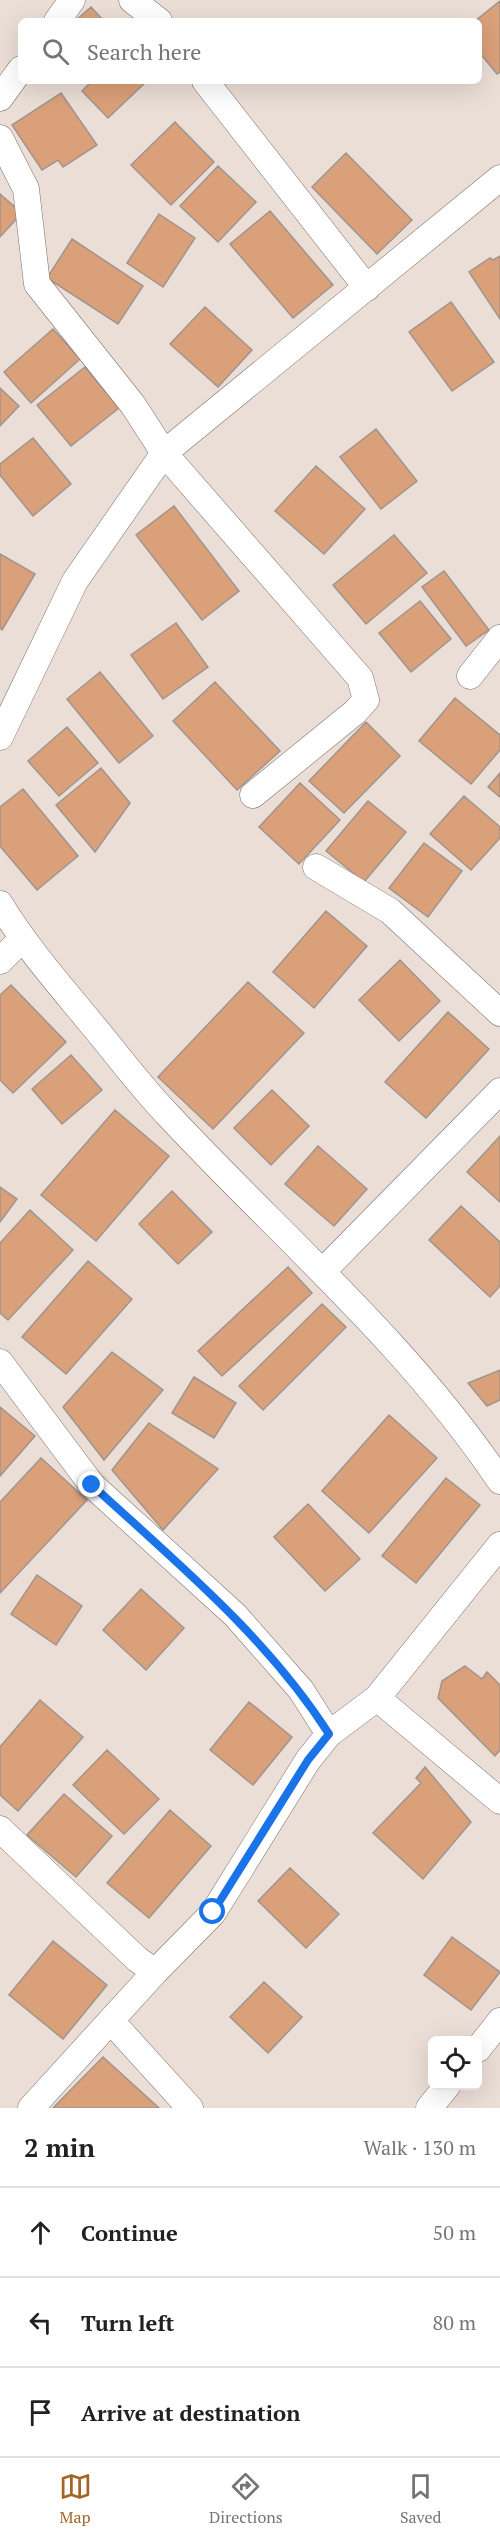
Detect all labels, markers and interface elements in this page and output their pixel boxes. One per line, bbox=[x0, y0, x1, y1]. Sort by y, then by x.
search box bbox=[18, 18, 482, 84]
icon: search bbox=[39, 35, 72, 68]
text: Search here bbox=[87, 37, 201, 66]
route end bbox=[78, 1471, 104, 1497]
route start bbox=[199, 1898, 225, 1924]
map controls bbox=[428, 2036, 482, 2090]
button: locate bbox=[428, 2036, 482, 2090]
text: 2 min bbox=[24, 2130, 95, 2164]
text: Walk · 130 m bbox=[364, 2134, 476, 2161]
icon: ahead bbox=[24, 2216, 57, 2249]
text: Continue bbox=[81, 2218, 178, 2247]
text: 50 m bbox=[433, 2219, 476, 2246]
icon: left bbox=[24, 2306, 57, 2339]
text: Turn left bbox=[81, 2308, 174, 2337]
text: 80 m bbox=[433, 2309, 476, 2336]
icon: arrive bbox=[24, 2396, 57, 2429]
text: Arrive at destination bbox=[81, 2398, 300, 2427]
tab: Map bbox=[59, 2470, 92, 2528]
tab: Directions bbox=[209, 2470, 283, 2528]
tab: Saved bbox=[400, 2470, 441, 2528]

